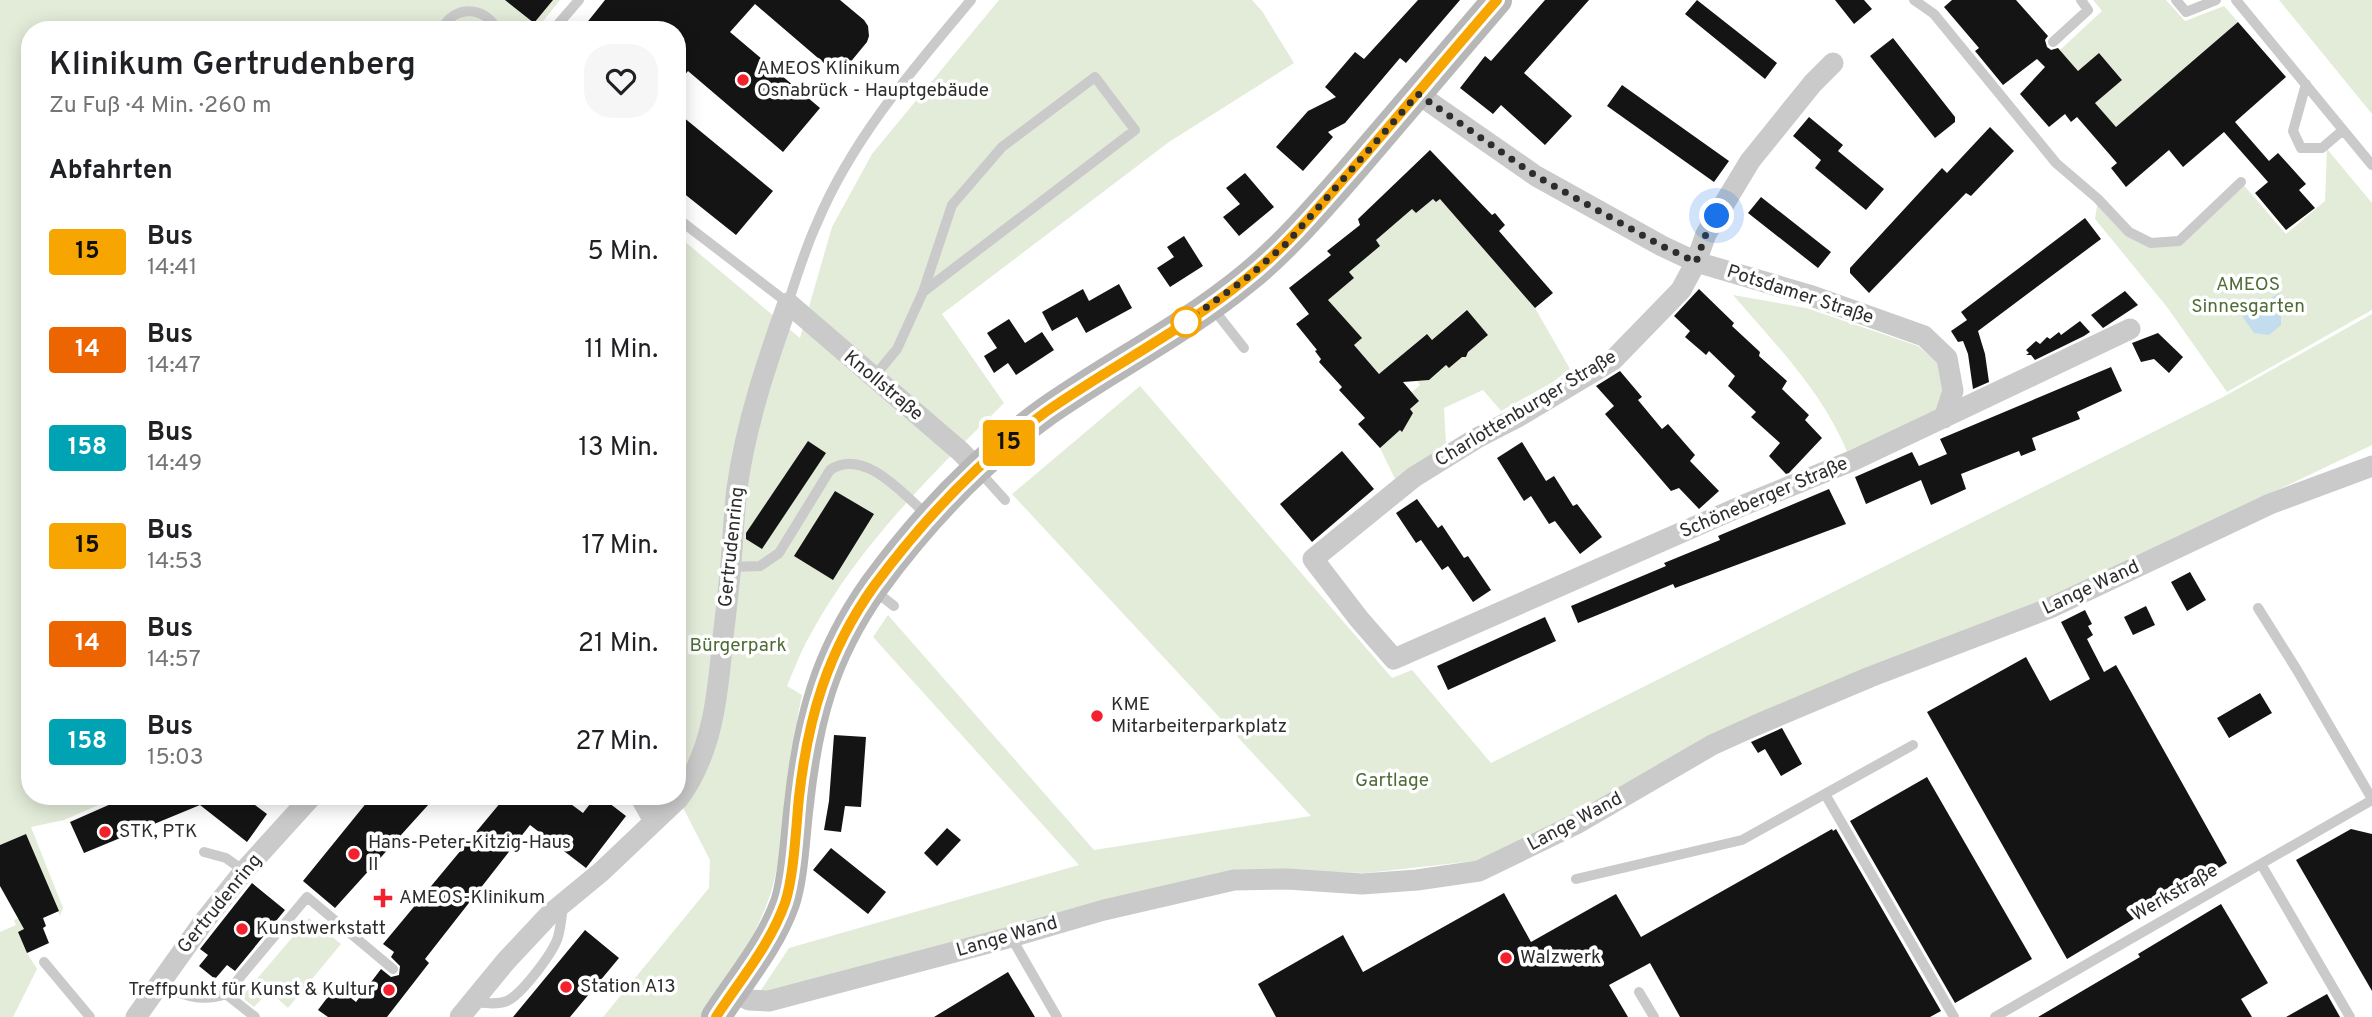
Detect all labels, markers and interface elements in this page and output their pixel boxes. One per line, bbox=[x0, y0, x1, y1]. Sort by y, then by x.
button: heart bbox=[584, 44, 658, 118]
text: Klinikum Gertrudenberg bbox=[49, 45, 416, 87]
place label: AMEOS Klinikum Osnabrück - Hauptgebäude bbox=[757, 57, 989, 103]
marker: AMEOS Klinikum Osnabrück - Hauptgebäude bbox=[735, 72, 751, 88]
text: Zu Fuß · 4 Min. · 260 m bbox=[49, 92, 272, 121]
text: Abfahrten bbox=[49, 155, 173, 188]
your location bbox=[1699, 198, 1734, 233]
text: Bus bbox=[147, 221, 193, 254]
text: 5 Min. bbox=[588, 236, 658, 269]
text: 15 bbox=[75, 237, 100, 267]
text: 14:41 bbox=[147, 254, 197, 283]
street label: Potsdamer Straße bbox=[1723, 260, 1877, 330]
park label: AMEOS Sinnesgarten bbox=[2191, 273, 2305, 319]
unlabelled marker bbox=[1171, 307, 1201, 337]
text: Bus bbox=[147, 319, 193, 352]
text: 11 Min. bbox=[584, 334, 658, 367]
text: 14 bbox=[75, 335, 100, 365]
street label: Charlottenburger Straße bbox=[1431, 345, 1621, 473]
street label: Knollstraße bbox=[838, 346, 928, 426]
text: 14:47 bbox=[147, 352, 201, 381]
text: Bus bbox=[147, 417, 193, 450]
line badge: 15 bbox=[978, 420, 1040, 466]
text: 15 bbox=[997, 428, 1021, 458]
text: 13 Min. bbox=[578, 432, 658, 465]
text: 158 bbox=[68, 433, 107, 463]
text: 14:49 bbox=[147, 450, 202, 479]
street label: Schöneberger Straße bbox=[1676, 452, 1852, 544]
street label: Gertrudenring bbox=[714, 485, 750, 609]
text: Bus bbox=[147, 515, 193, 548]
text: 17 Min. bbox=[582, 530, 658, 563]
text: 15 bbox=[75, 531, 100, 561]
text: 14:53 bbox=[147, 548, 203, 577]
street label: Lange Wand bbox=[2039, 555, 2143, 621]
text: Bus bbox=[147, 613, 193, 646]
text: 21 Min. bbox=[578, 628, 658, 661]
text: 14 bbox=[75, 629, 100, 659]
park label: Bürgerpark bbox=[689, 634, 787, 658]
text: 14:57 bbox=[147, 646, 201, 675]
place label: KME Mitarbeiterparkplatz bbox=[1111, 693, 1287, 739]
marker: KME Mitarbeiterparkplatz bbox=[1089, 708, 1105, 724]
text: Bus bbox=[147, 711, 193, 744]
text: 27 Min. bbox=[576, 726, 658, 759]
text: 158 bbox=[68, 727, 107, 757]
text: 15:03 bbox=[147, 744, 204, 773]
park label: Gartlage bbox=[1355, 769, 1429, 793]
street label: Lange Wand bbox=[1523, 787, 1627, 857]
place label: STK, PTK bbox=[119, 820, 198, 844]
marker: STK, PTK bbox=[97, 824, 113, 840]
place label: Hans-Peter-Kitzig-Haus II bbox=[368, 831, 571, 877]
marker: Hans-Peter-Kitzig-Haus II bbox=[346, 846, 362, 862]
street label: Gertrudenring bbox=[173, 849, 267, 959]
street label: Werkstraße bbox=[2127, 859, 2223, 927]
place label: AMEOS-Klinikum bbox=[399, 886, 545, 910]
marker: AMEOS-Klinikum bbox=[373, 888, 393, 908]
street label: Lange Wand bbox=[954, 911, 1060, 963]
place label: Kunstwerkstatt bbox=[256, 917, 386, 941]
marker: Kunstwerkstatt bbox=[234, 921, 250, 937]
place label: Walzwerk bbox=[1520, 946, 1601, 970]
marker: Walzwerk bbox=[1498, 950, 1514, 966]
place label: Station A13 bbox=[580, 975, 676, 999]
place label: Treffpunkt für Kunst & Kultur bbox=[128, 978, 376, 1002]
marker: Station A13 bbox=[558, 979, 574, 995]
marker: Treffpunkt für Kunst & Kultur bbox=[381, 982, 397, 998]

